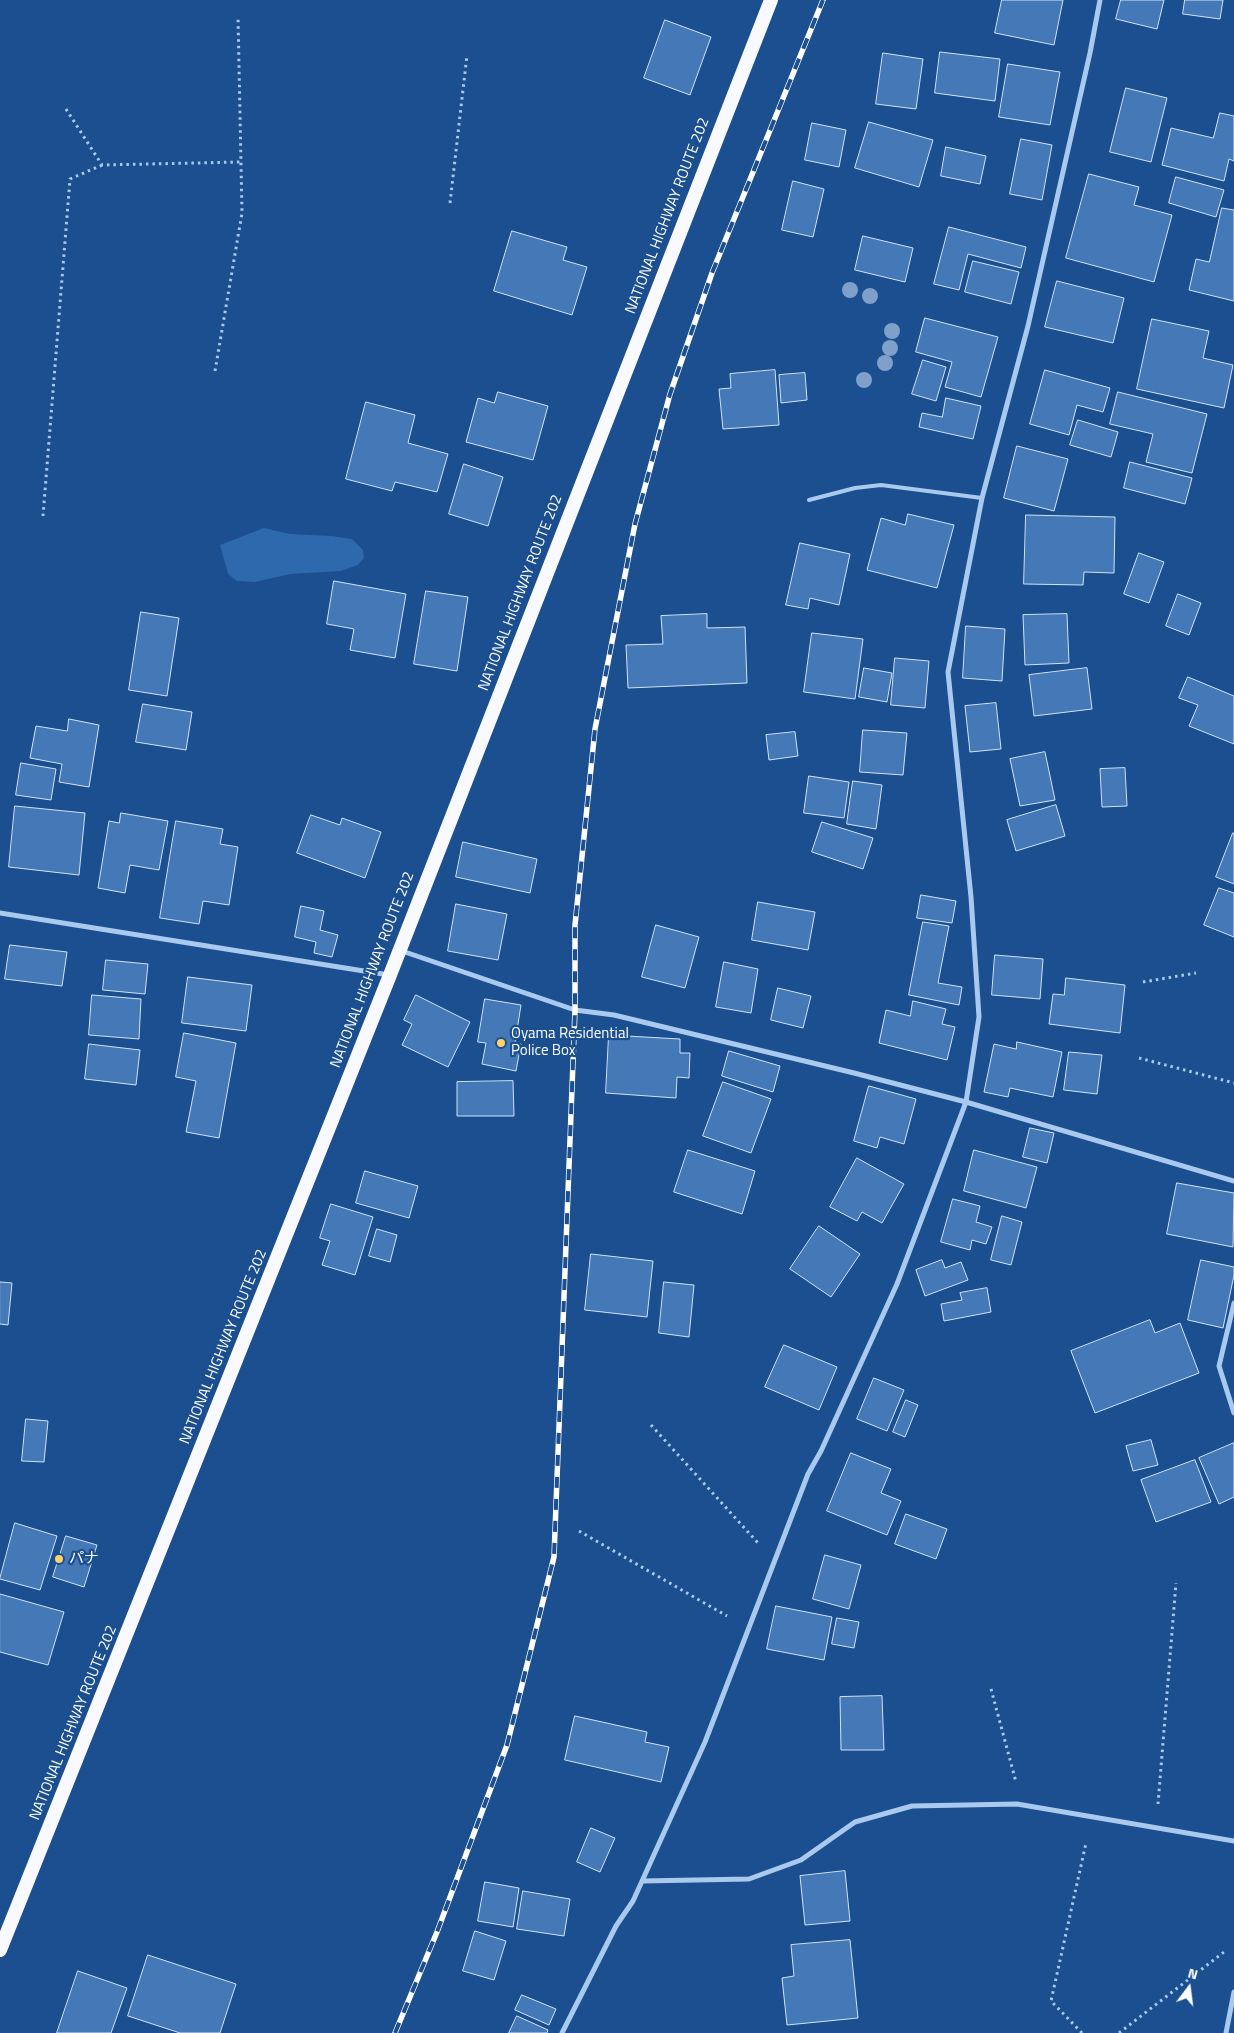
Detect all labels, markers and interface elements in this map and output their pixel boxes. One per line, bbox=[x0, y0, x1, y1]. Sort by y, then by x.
street label: NATIONAL HIGHWAY ROUTE 202 bbox=[622, 115, 714, 317]
street label: NATIONAL HIGHWAY ROUTE 202 bbox=[475, 492, 567, 694]
street label: NATIONAL HIGHWAY ROUTE 202 bbox=[327, 869, 419, 1071]
place label: Oyama Residential Police Box bbox=[511, 1025, 629, 1060]
marker: Oyama Residential Police Box bbox=[495, 1037, 507, 1049]
street label: NATIONAL HIGHWAY ROUTE 202 bbox=[177, 1247, 271, 1447]
place label: パナ bbox=[69, 1550, 99, 1568]
marker: パナ bbox=[53, 1553, 65, 1565]
street label: NATIONAL HIGHWAY ROUTE 202 bbox=[27, 1623, 121, 1823]
text: N bbox=[1186, 1962, 1200, 1984]
north arrow bbox=[1164, 1963, 1214, 2013]

